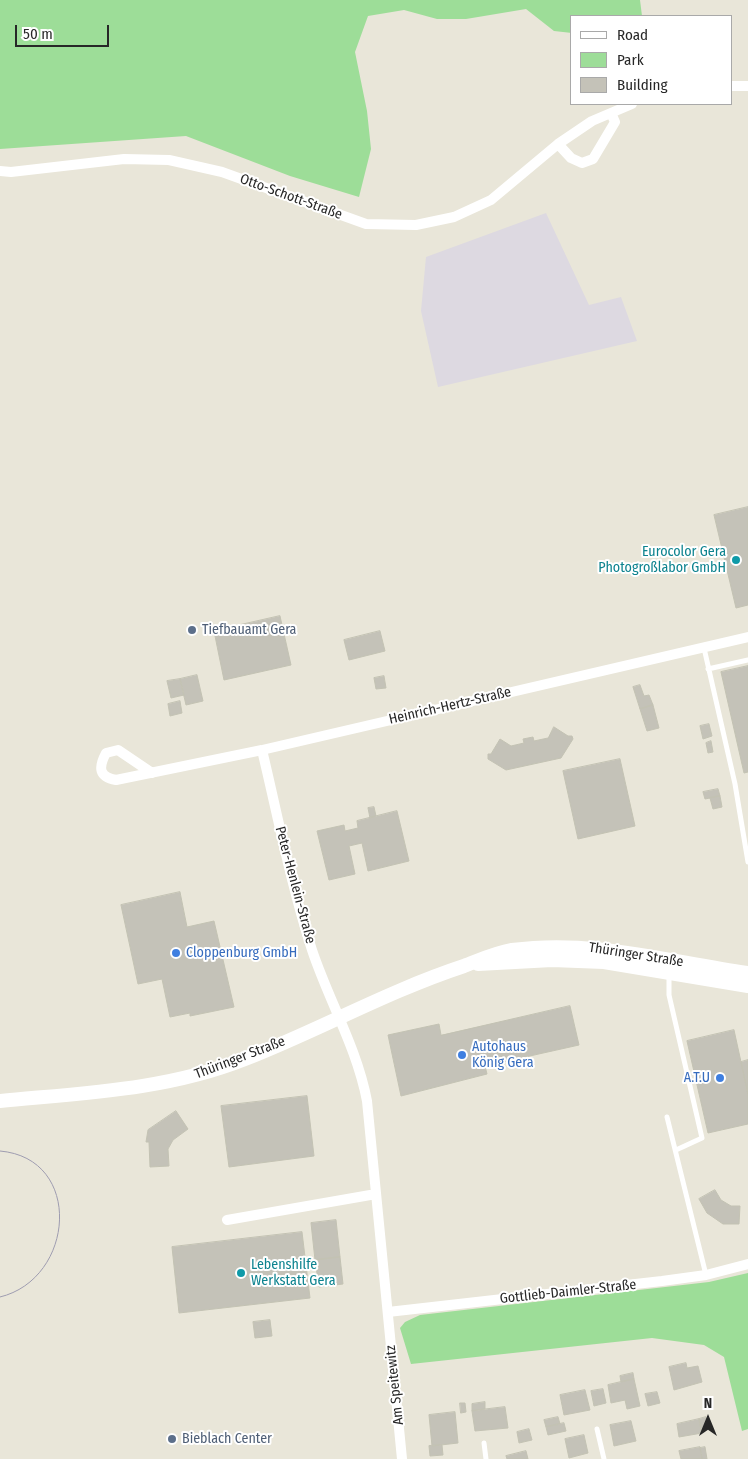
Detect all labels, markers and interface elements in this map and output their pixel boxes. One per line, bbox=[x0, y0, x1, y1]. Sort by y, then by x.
scale bar bbox=[18, 15, 111, 47]
legend bbox=[570, 15, 733, 105]
text: 50 m bbox=[23, 25, 53, 43]
text: Road bbox=[617, 26, 648, 44]
text: Park bbox=[617, 51, 644, 69]
text: Building bbox=[617, 76, 668, 94]
street label: Otto-Schott-Straße bbox=[237, 171, 345, 223]
place label: Eurocolor Gera Photogroßlabor GmbH bbox=[598, 544, 726, 576]
marker: Eurocolor Gera Photogroßlabor GmbH bbox=[730, 554, 742, 566]
place label: Tiefbauamt Gera bbox=[202, 622, 296, 638]
marker: Tiefbauamt Gera bbox=[186, 624, 198, 636]
street label: Heinrich-Hertz-Straße bbox=[387, 684, 513, 728]
street label: Peter-Henlein-Straße bbox=[271, 825, 319, 945]
street label: Thüringer Straße bbox=[587, 939, 685, 971]
place label: Cloppenburg GmbH bbox=[186, 945, 297, 961]
marker: Cloppenburg GmbH bbox=[170, 947, 182, 959]
street label: Thüringer Straße bbox=[192, 1033, 288, 1083]
place label: Autohaus König Gera bbox=[472, 1039, 534, 1072]
marker: Autohaus König Gera bbox=[456, 1049, 468, 1061]
place label: A.T.U bbox=[684, 1070, 710, 1086]
marker: A.T.U bbox=[714, 1072, 726, 1084]
place label: Lebenshilfe Werkstatt Gera bbox=[251, 1257, 336, 1290]
marker: Lebenshilfe Werkstatt Gera bbox=[235, 1267, 247, 1279]
street label: Gottlieb-Daimler-Straße bbox=[499, 1276, 637, 1308]
street label: Am Speitewitz bbox=[382, 1344, 408, 1426]
north arrow bbox=[683, 1394, 733, 1444]
text: N bbox=[704, 1395, 712, 1412]
place label: Bieblach Center bbox=[182, 1431, 272, 1447]
marker: Bieblach Center bbox=[166, 1433, 178, 1445]

